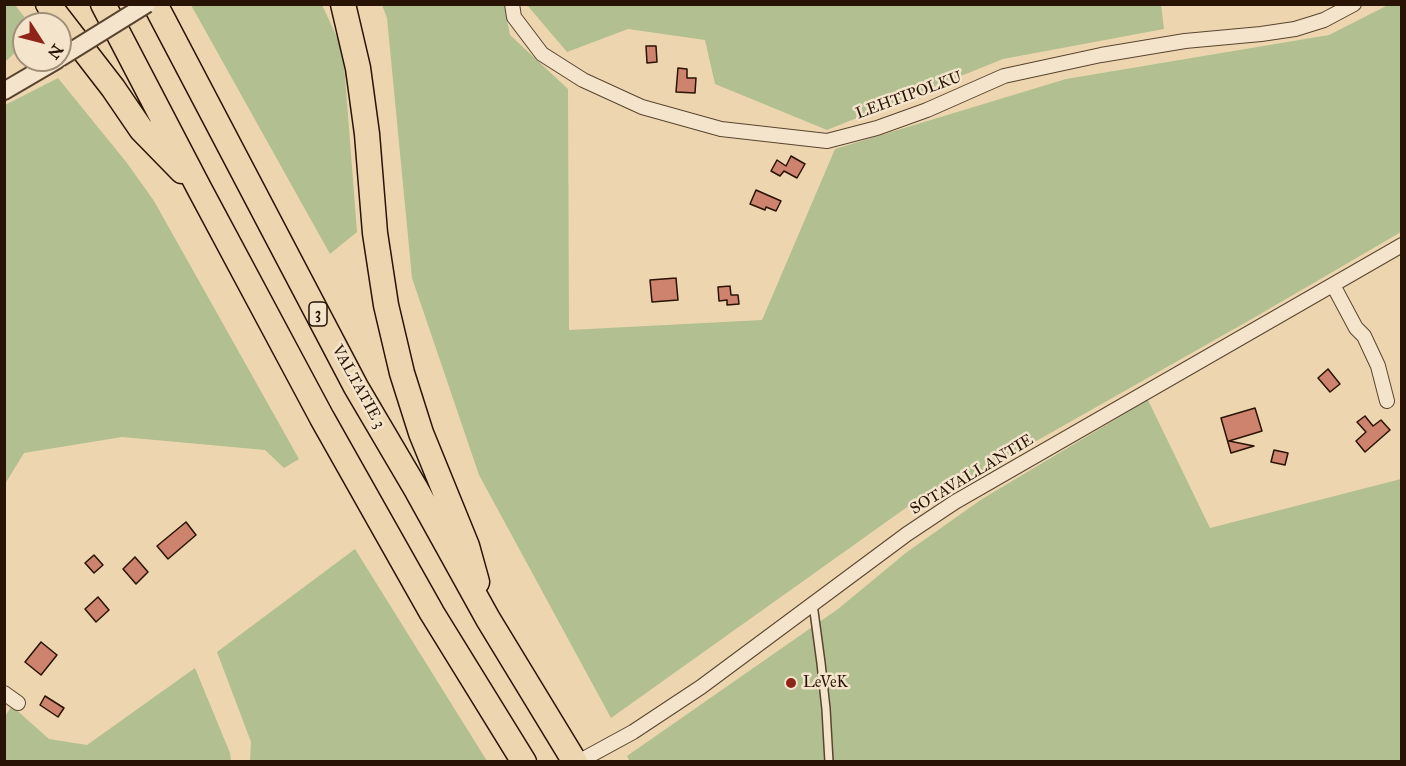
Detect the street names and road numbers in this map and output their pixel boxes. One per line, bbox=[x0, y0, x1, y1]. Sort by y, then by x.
street label: LEHTIPOLKU bbox=[853, 68, 965, 124]
road number: 3 bbox=[309, 302, 327, 326]
street label: VALTATIE 3 bbox=[327, 342, 389, 432]
street label: SOTAVALLANTIE bbox=[907, 431, 1037, 519]

